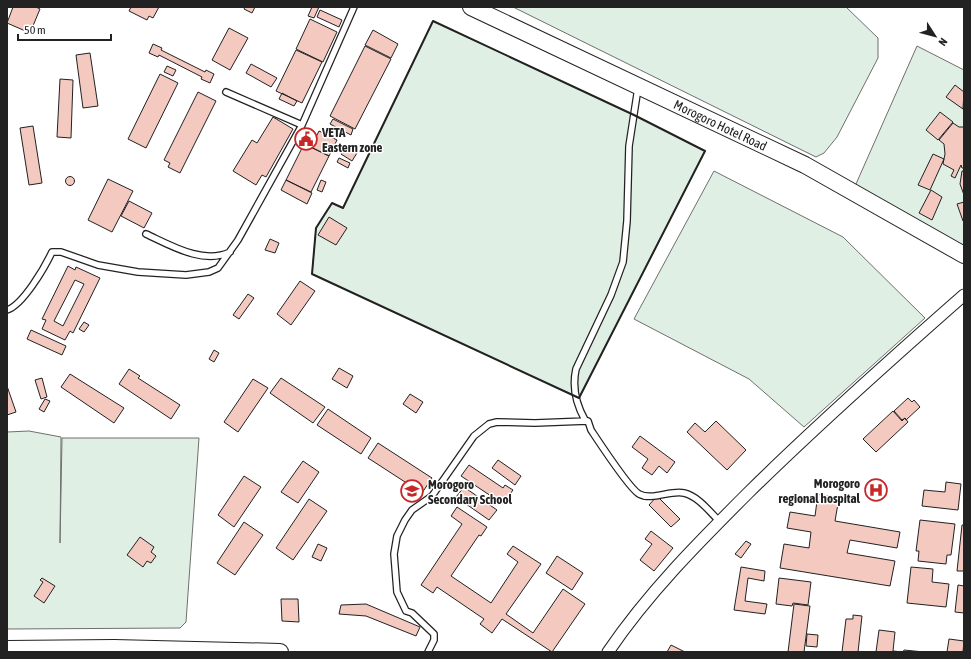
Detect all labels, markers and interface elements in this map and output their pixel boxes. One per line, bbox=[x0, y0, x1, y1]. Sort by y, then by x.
scale bar bbox=[18, 16, 111, 42]
north arrow bbox=[915, 16, 955, 56]
text: 50 m bbox=[24, 23, 46, 37]
text: N bbox=[936, 36, 950, 48]
street label: Morogoro Hotel Road bbox=[671, 97, 769, 154]
place label: VETA Eastern zone bbox=[321, 125, 383, 155]
public building icon: VETA Eastern zone bbox=[293, 126, 319, 152]
place label: Morogoro regional hospital bbox=[779, 476, 861, 506]
place label: Morogoro Secondary School bbox=[428, 477, 512, 507]
hospital icon: Morogoro regional hospital bbox=[863, 477, 889, 503]
school or university icon: Morogoro Secondary School bbox=[399, 478, 425, 504]

